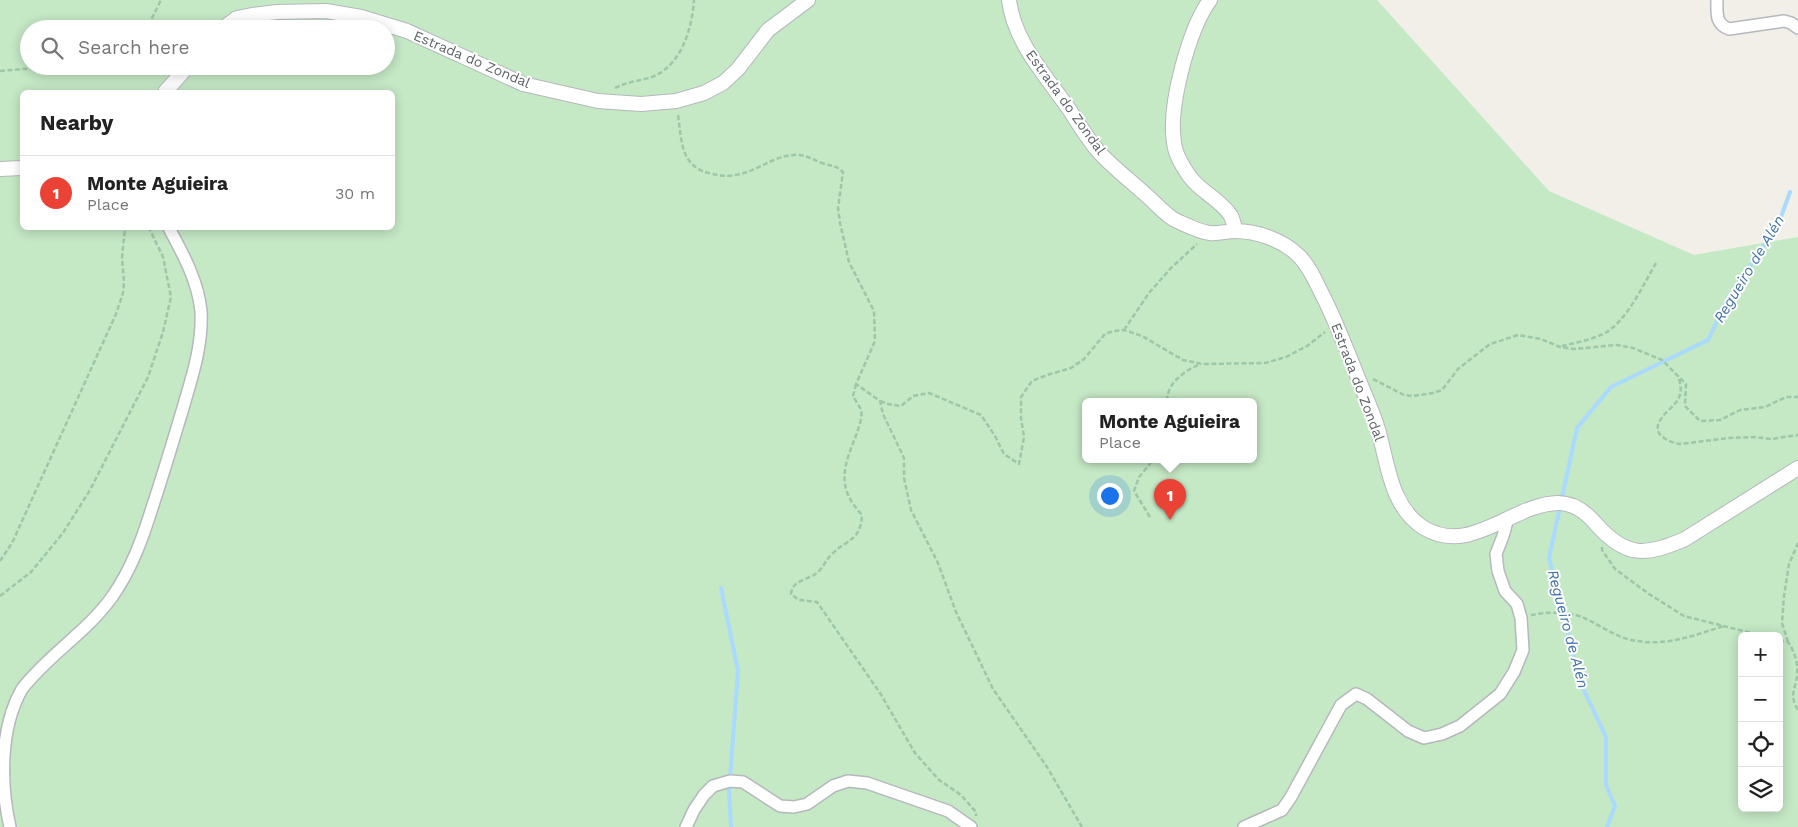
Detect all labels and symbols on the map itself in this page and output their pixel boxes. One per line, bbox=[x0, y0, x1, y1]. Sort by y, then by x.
street label: Estrada do Zondal bbox=[411, 27, 533, 91]
street label: Estrada do Zondal bbox=[1023, 47, 1110, 158]
water label: Regueiro de Alén bbox=[1710, 212, 1788, 326]
street label: Estrada do Zondal bbox=[1328, 321, 1388, 444]
pin: 1 bbox=[1154, 479, 1186, 520]
your location bbox=[1097, 483, 1123, 509]
water label: Regueiro de Alén bbox=[1544, 568, 1592, 690]

